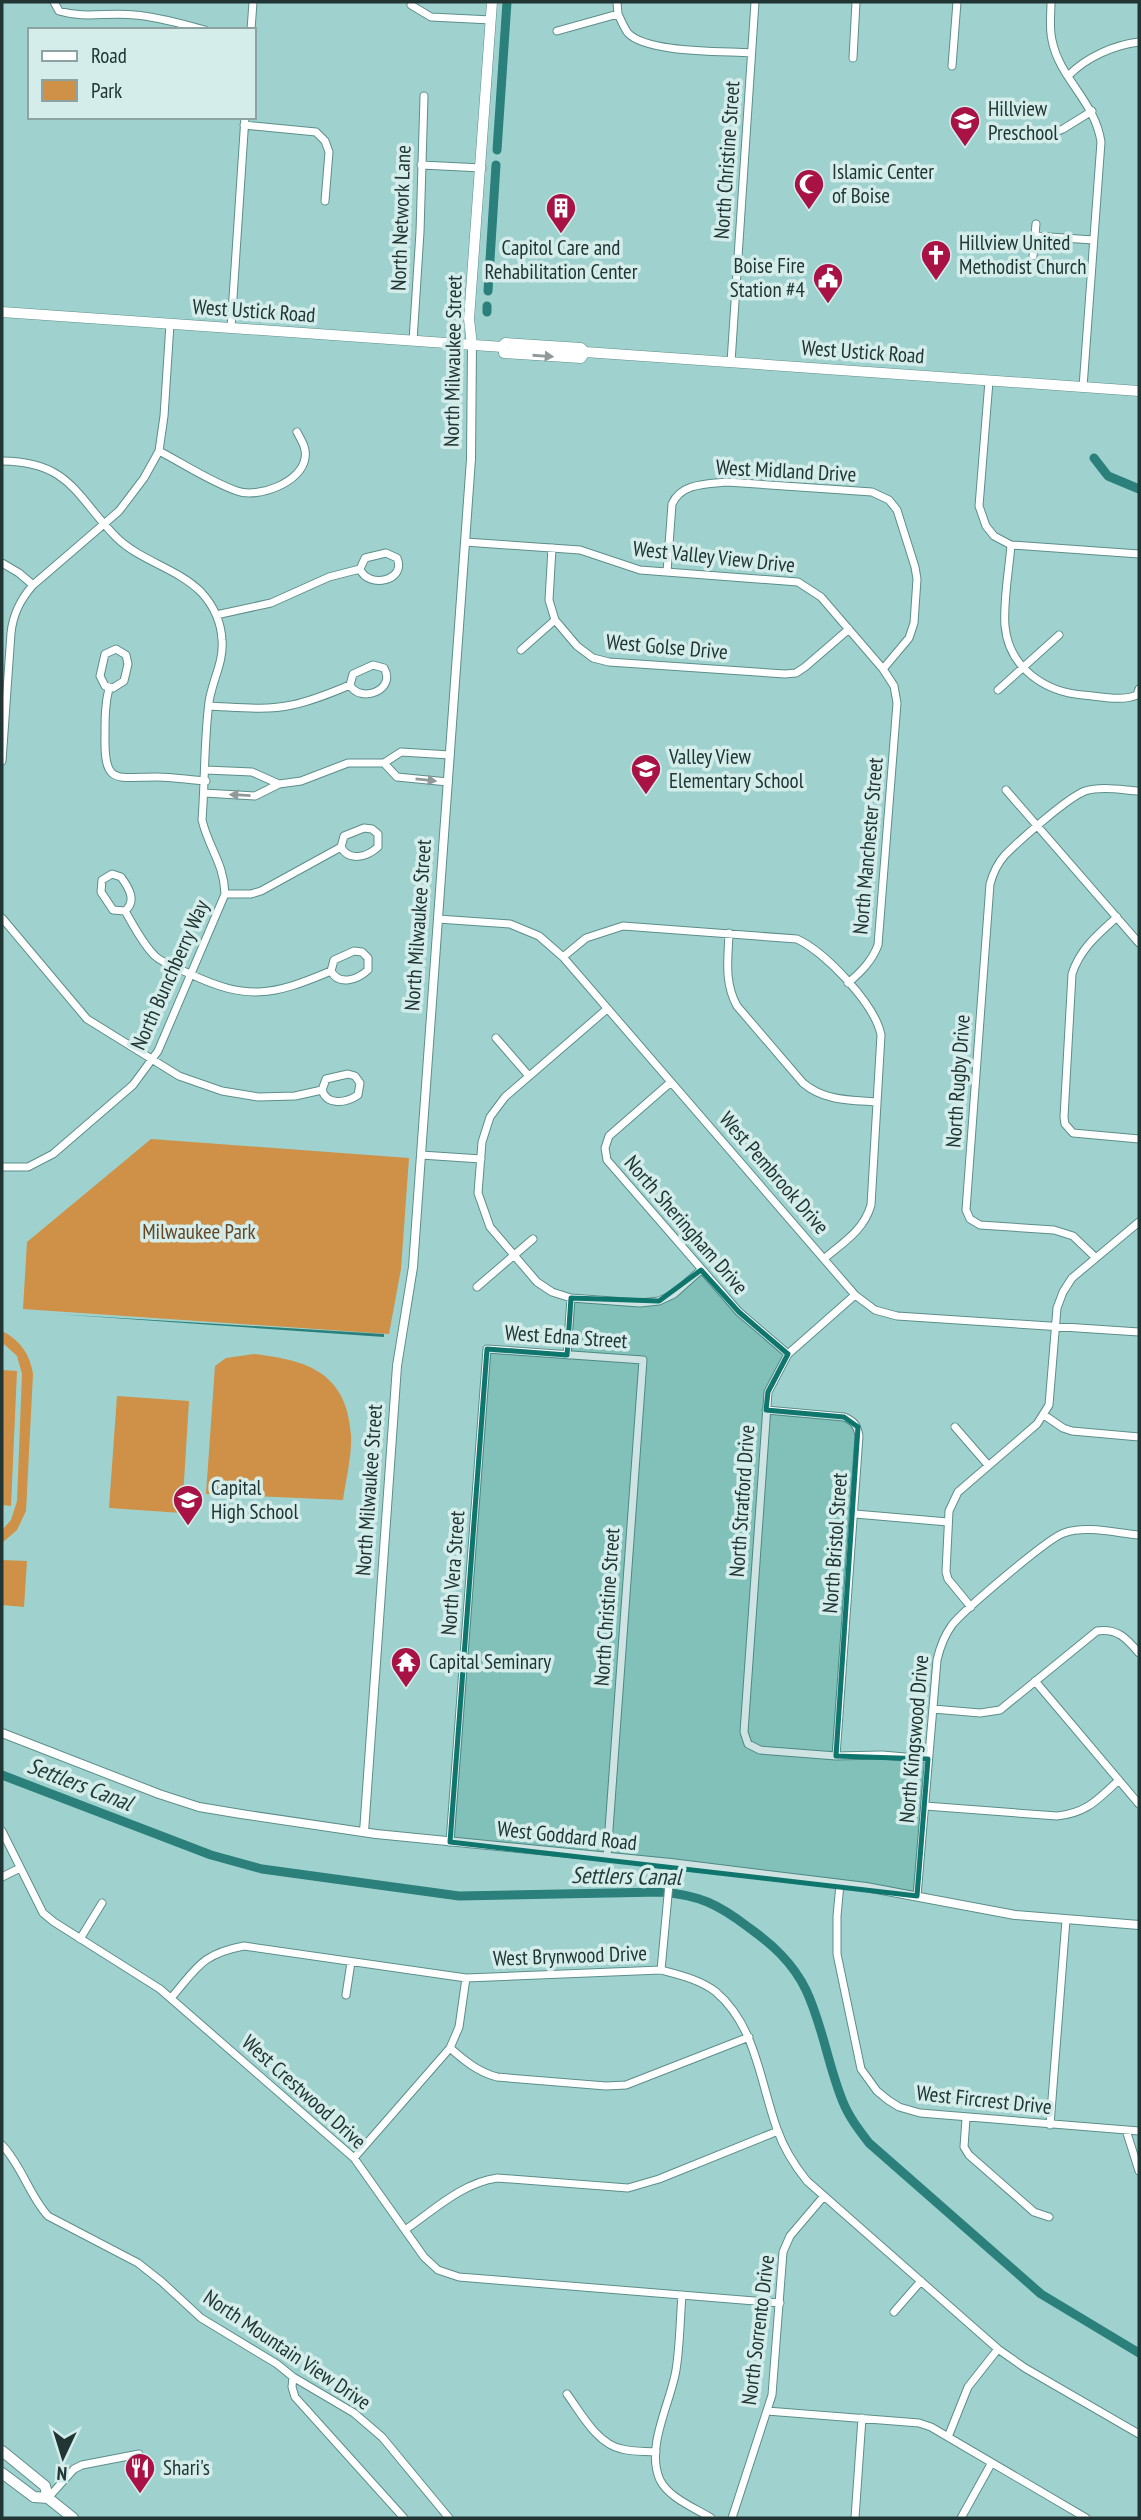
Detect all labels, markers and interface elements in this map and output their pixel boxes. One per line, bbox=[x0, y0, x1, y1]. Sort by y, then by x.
legend bbox=[28, 28, 256, 119]
text: Road bbox=[91, 42, 127, 69]
text: Park bbox=[91, 77, 122, 104]
street label: North Christine Street bbox=[708, 80, 746, 240]
place label: Hillview Preschool bbox=[988, 95, 1058, 146]
school or university icon: Hillview Preschool bbox=[948, 104, 982, 148]
street label: North Network Lane bbox=[384, 145, 417, 291]
place label: Islamic Center of Boise bbox=[832, 158, 934, 209]
mosque icon: Islamic Center of Boise bbox=[792, 167, 826, 211]
building icon: Capitol Care and Rehabilitation Center bbox=[544, 191, 578, 235]
place label: Hillview United Methodist Church bbox=[959, 229, 1087, 280]
place label: Capitol Care and Rehabilitation Center bbox=[485, 234, 638, 285]
church icon: Hillview United Methodist Church bbox=[919, 238, 953, 282]
place label: Boise Fire Station #4 bbox=[730, 252, 806, 303]
public building icon: Boise Fire Station #4 bbox=[811, 261, 845, 305]
street label: North Milwaukee Street bbox=[438, 275, 468, 447]
street label: West Ustick Road bbox=[192, 293, 316, 328]
street label: West Ustick Road bbox=[801, 334, 925, 369]
one-way arrow bbox=[532, 351, 554, 362]
street label: West Midland Drive bbox=[715, 453, 857, 488]
street label: West Valley View Drive bbox=[632, 535, 796, 578]
street label: West Golse Drive bbox=[605, 628, 729, 665]
place label: Valley View Elementary School bbox=[668, 743, 804, 794]
school or university icon: Valley View Elementary School bbox=[629, 752, 663, 796]
street label: North Manchester Street bbox=[846, 756, 889, 936]
one-way arrow bbox=[415, 775, 437, 786]
one-way arrow bbox=[229, 790, 251, 801]
street label: North Milwaukee Street bbox=[398, 838, 437, 1012]
street label: North Bunchberry Way bbox=[124, 895, 215, 1054]
street label: North Rugby Drive bbox=[939, 1014, 976, 1148]
street label: West Pembrook Drive bbox=[714, 1106, 835, 1240]
street label: North Sheringham Drive bbox=[619, 1150, 754, 1300]
park label: Milwaukee Park bbox=[142, 1218, 256, 1245]
street label: West Edna Street bbox=[504, 1319, 629, 1354]
street label: North Milwaukee Street bbox=[349, 1403, 388, 1577]
street label: North Stratford Drive bbox=[723, 1424, 760, 1578]
street label: North Bristol Street bbox=[816, 1472, 853, 1614]
place label: Capital High School bbox=[211, 1474, 298, 1525]
school or university icon: Capital High School bbox=[171, 1483, 205, 1527]
street label: North Vera Street bbox=[435, 1509, 470, 1636]
street label: North Christine Street bbox=[588, 1527, 626, 1687]
temple icon: Capital Seminary bbox=[389, 1645, 423, 1689]
place label: Capital Seminary bbox=[429, 1648, 551, 1675]
street label: North Kingswood Drive bbox=[893, 1654, 934, 1824]
water label: Settlers Canal bbox=[24, 1750, 139, 1818]
street label: West Goddard Road bbox=[496, 1815, 638, 1856]
water label: Settlers Canal bbox=[571, 1860, 684, 1891]
street label: West Brynwood Drive bbox=[492, 1939, 647, 1972]
street label: West Crestwood Drive bbox=[237, 2029, 372, 2155]
street label: West Fircrest Drive bbox=[915, 2079, 1053, 2120]
street label: North Sorrento Drive bbox=[735, 2253, 780, 2406]
street label: North Mountain View Drive bbox=[198, 2284, 376, 2416]
north arrow bbox=[28, 2422, 98, 2492]
restaurant icon: Shari's bbox=[123, 2451, 157, 2495]
place label: Shari's bbox=[163, 2454, 210, 2481]
text: N bbox=[56, 2462, 68, 2486]

